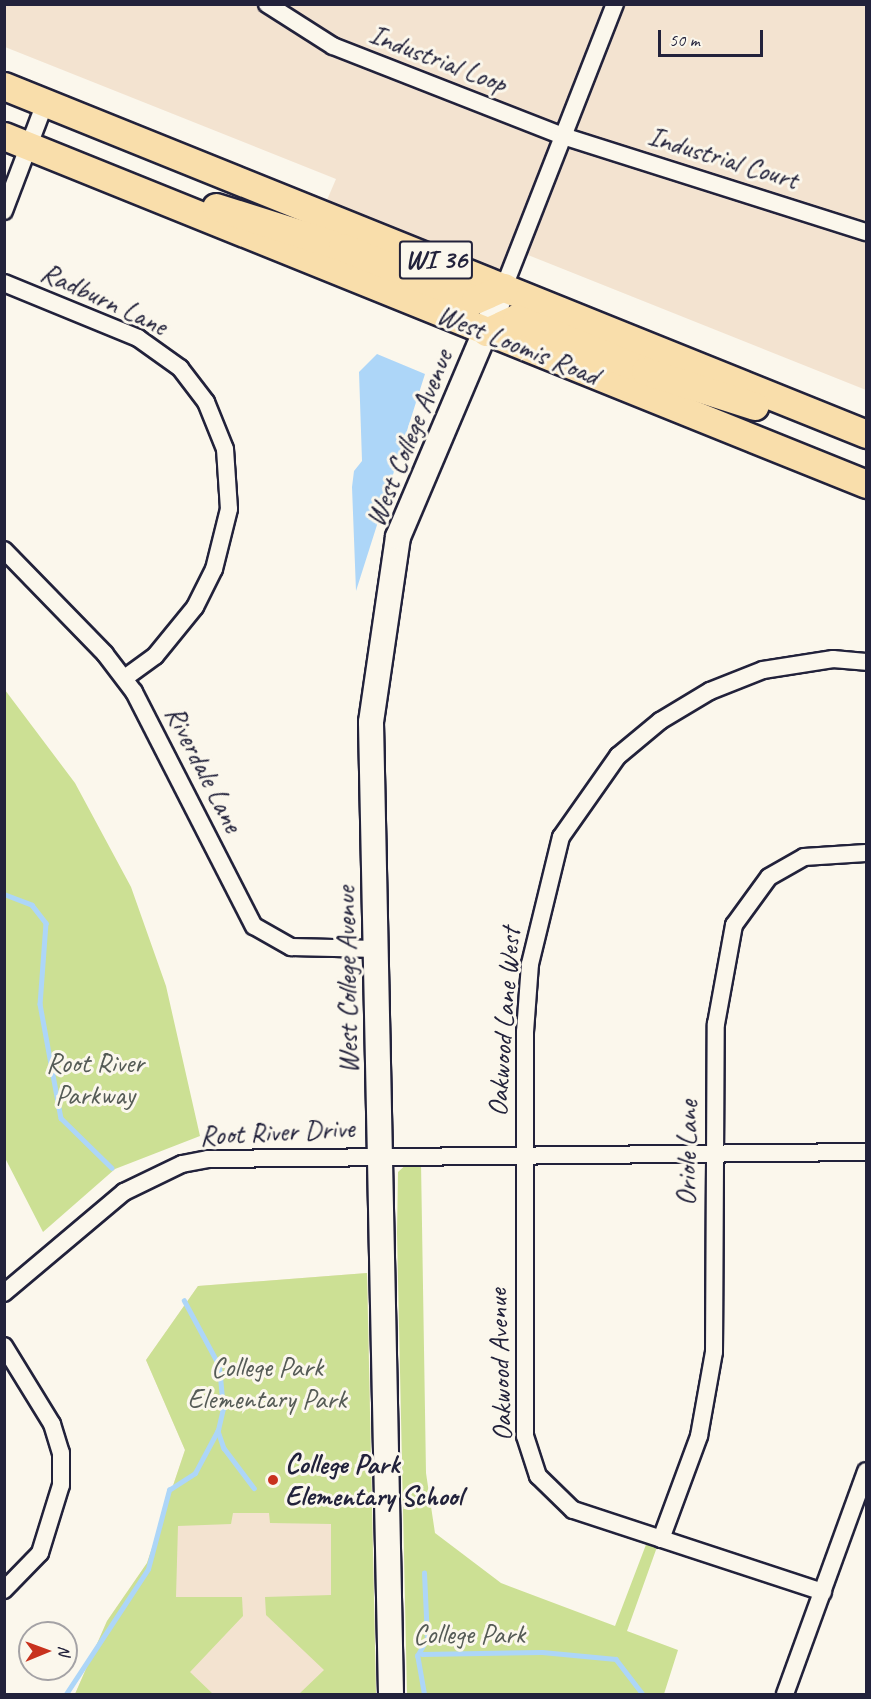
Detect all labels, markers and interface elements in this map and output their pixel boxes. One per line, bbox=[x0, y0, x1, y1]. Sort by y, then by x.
street label: Industrial Loop bbox=[365, 17, 511, 101]
scale bar bbox=[661, 18, 766, 56]
text: 50 m bbox=[669, 29, 700, 51]
street label: Industrial Court bbox=[644, 119, 802, 197]
road number: WI 36 bbox=[398, 236, 474, 284]
street label: Radburn Lane bbox=[35, 255, 173, 343]
street label: West Loomis Road bbox=[432, 297, 604, 393]
street label: West College Avenue bbox=[358, 345, 460, 531]
street label: Riverdale Lane bbox=[158, 700, 250, 838]
street label: West College Avenue bbox=[329, 886, 365, 1074]
street label: Oakwood Lane West bbox=[481, 926, 527, 1118]
park label: Root River Parkway bbox=[45, 1046, 145, 1112]
street label: Oriole Lane bbox=[669, 1100, 705, 1206]
street label: Root River Drive bbox=[198, 1111, 356, 1153]
street label: Oakwood Avenue bbox=[481, 1288, 519, 1442]
park label: College Park Elementary Park bbox=[187, 1350, 347, 1416]
place label: College Park Elementary School bbox=[285, 1447, 463, 1513]
marker: College Park Elementary School bbox=[266, 1473, 280, 1487]
park label: College Park bbox=[413, 1617, 525, 1651]
north arrow bbox=[18, 1621, 78, 1681]
text: N bbox=[54, 1646, 74, 1656]

